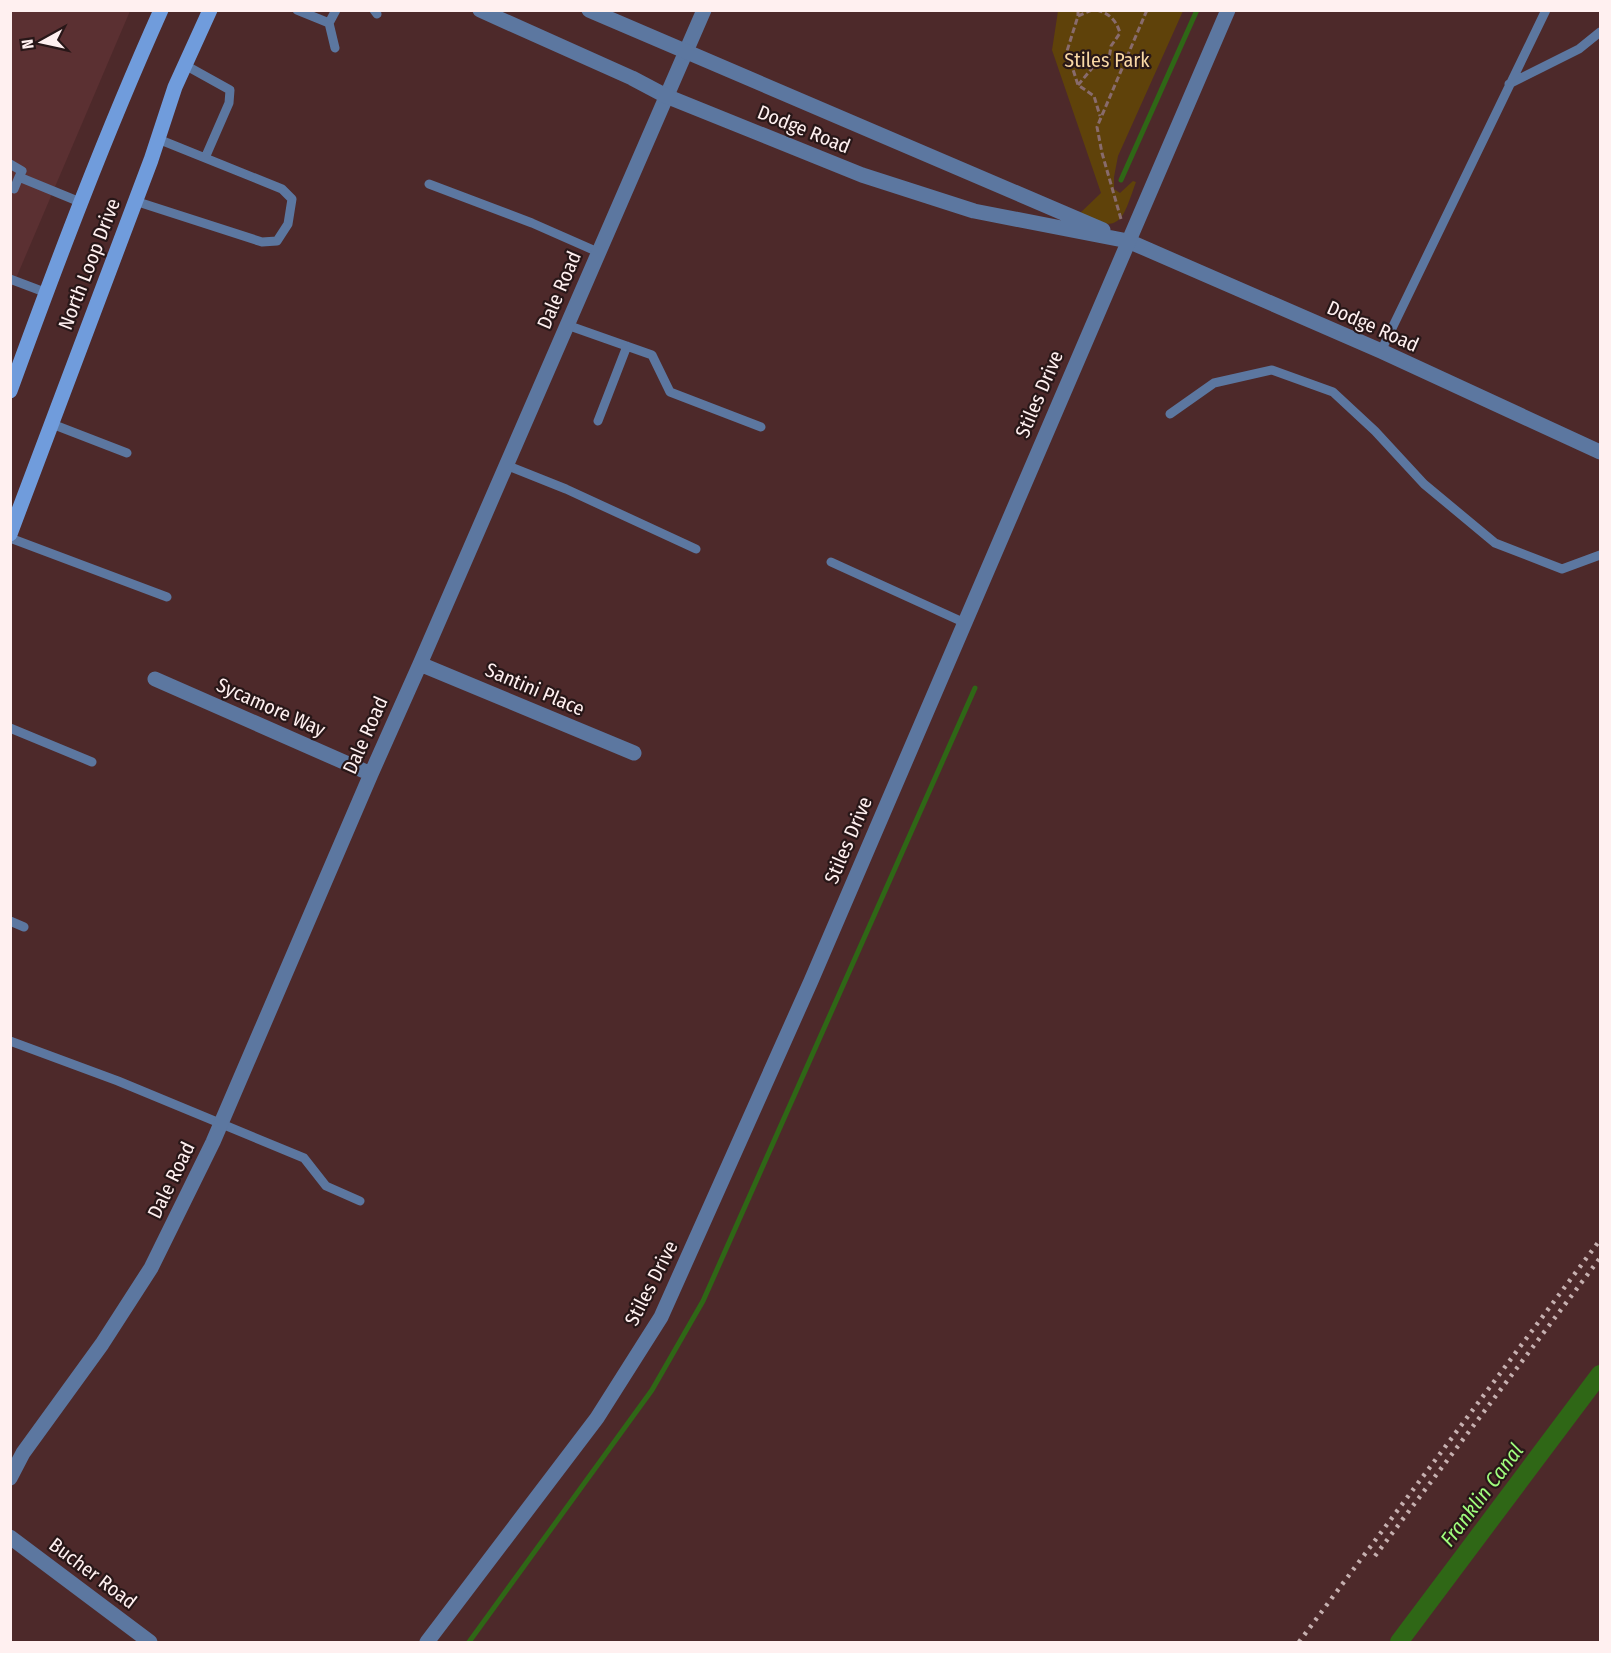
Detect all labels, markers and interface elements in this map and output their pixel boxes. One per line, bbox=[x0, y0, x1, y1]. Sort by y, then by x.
north arrow bbox=[12, 12, 72, 72]
text: N bbox=[18, 38, 38, 50]
park label: Stiles Park bbox=[1064, 48, 1150, 72]
street label: Dodge Road bbox=[754, 100, 854, 158]
street label: North Loop Drive bbox=[53, 195, 125, 333]
street label: Dale Road bbox=[532, 247, 586, 333]
street label: Dodge Road bbox=[1323, 295, 1423, 357]
street label: Stiles Drive bbox=[1010, 347, 1068, 441]
street label: Santini Place bbox=[482, 657, 588, 721]
street label: Sycamore Way bbox=[213, 672, 329, 742]
street label: Dale Road bbox=[337, 693, 393, 777]
street label: Stiles Drive bbox=[819, 793, 877, 887]
street label: Dale Road bbox=[142, 1138, 200, 1222]
street label: Stiles Drive bbox=[619, 1237, 683, 1329]
water label: Franklin Canal bbox=[1435, 1438, 1529, 1552]
street label: Bucher Road bbox=[44, 1532, 142, 1614]

